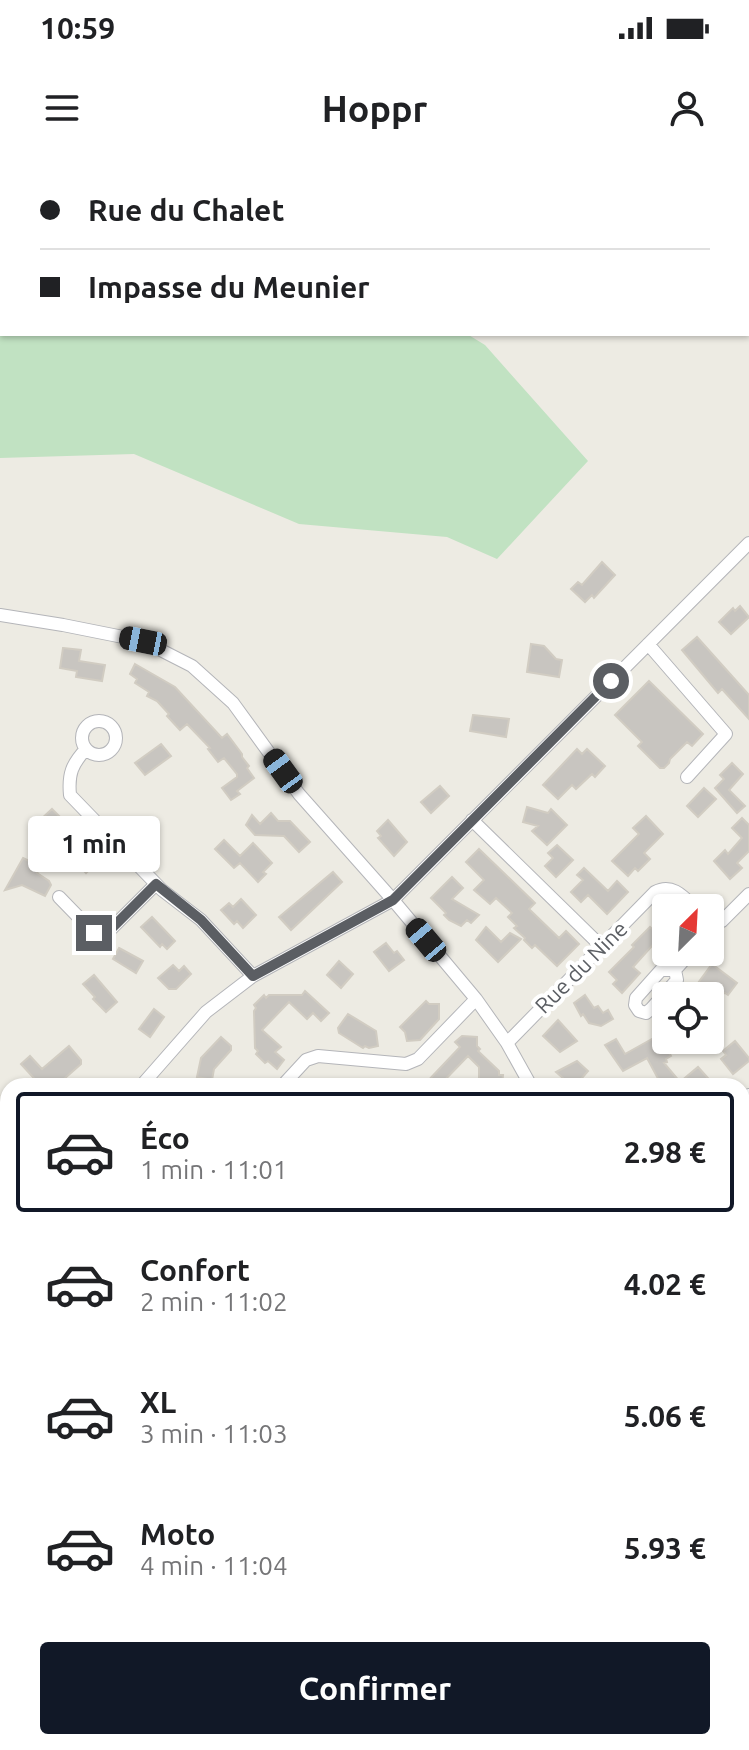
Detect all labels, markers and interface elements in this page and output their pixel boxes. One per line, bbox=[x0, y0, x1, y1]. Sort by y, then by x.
text: 10:59 bbox=[40, 11, 115, 45]
icon: menu bbox=[40, 86, 84, 130]
icon: person bbox=[665, 86, 709, 130]
text: Hoppr bbox=[322, 88, 427, 129]
text: Rue du Chalet bbox=[88, 193, 284, 227]
text: Impasse du Meunier bbox=[88, 270, 370, 304]
car bbox=[117, 625, 169, 657]
route start bbox=[593, 663, 629, 699]
car bbox=[259, 745, 307, 797]
callout: 1 min bbox=[28, 817, 160, 873]
text: 1 min bbox=[61, 829, 127, 858]
north arrow bbox=[652, 894, 724, 966]
map controls bbox=[652, 894, 724, 1054]
car bbox=[401, 914, 451, 966]
route end bbox=[76, 915, 112, 951]
street label: Rue du Nine bbox=[529, 915, 632, 1018]
button: locate bbox=[652, 982, 724, 1054]
icon: car bbox=[44, 1116, 116, 1188]
text: Éco bbox=[140, 1121, 190, 1155]
text: 2.98 € bbox=[624, 1135, 706, 1169]
text: 1 min · 11:01 bbox=[140, 1155, 288, 1184]
icon: car bbox=[44, 1248, 116, 1320]
text: Confort bbox=[140, 1253, 250, 1287]
text: 4.02 € bbox=[624, 1267, 706, 1301]
text: 2 min · 11:02 bbox=[140, 1287, 288, 1316]
icon: car bbox=[44, 1380, 116, 1452]
text: XL bbox=[140, 1385, 176, 1419]
text: 5.06 € bbox=[624, 1399, 706, 1433]
text: 3 min · 11:03 bbox=[140, 1419, 288, 1448]
icon: car bbox=[44, 1512, 116, 1584]
text: Moto bbox=[140, 1517, 215, 1551]
text: 5.93 € bbox=[624, 1531, 706, 1565]
text: 4 min · 11:04 bbox=[140, 1551, 288, 1580]
button: Confirmer bbox=[40, 1642, 710, 1734]

